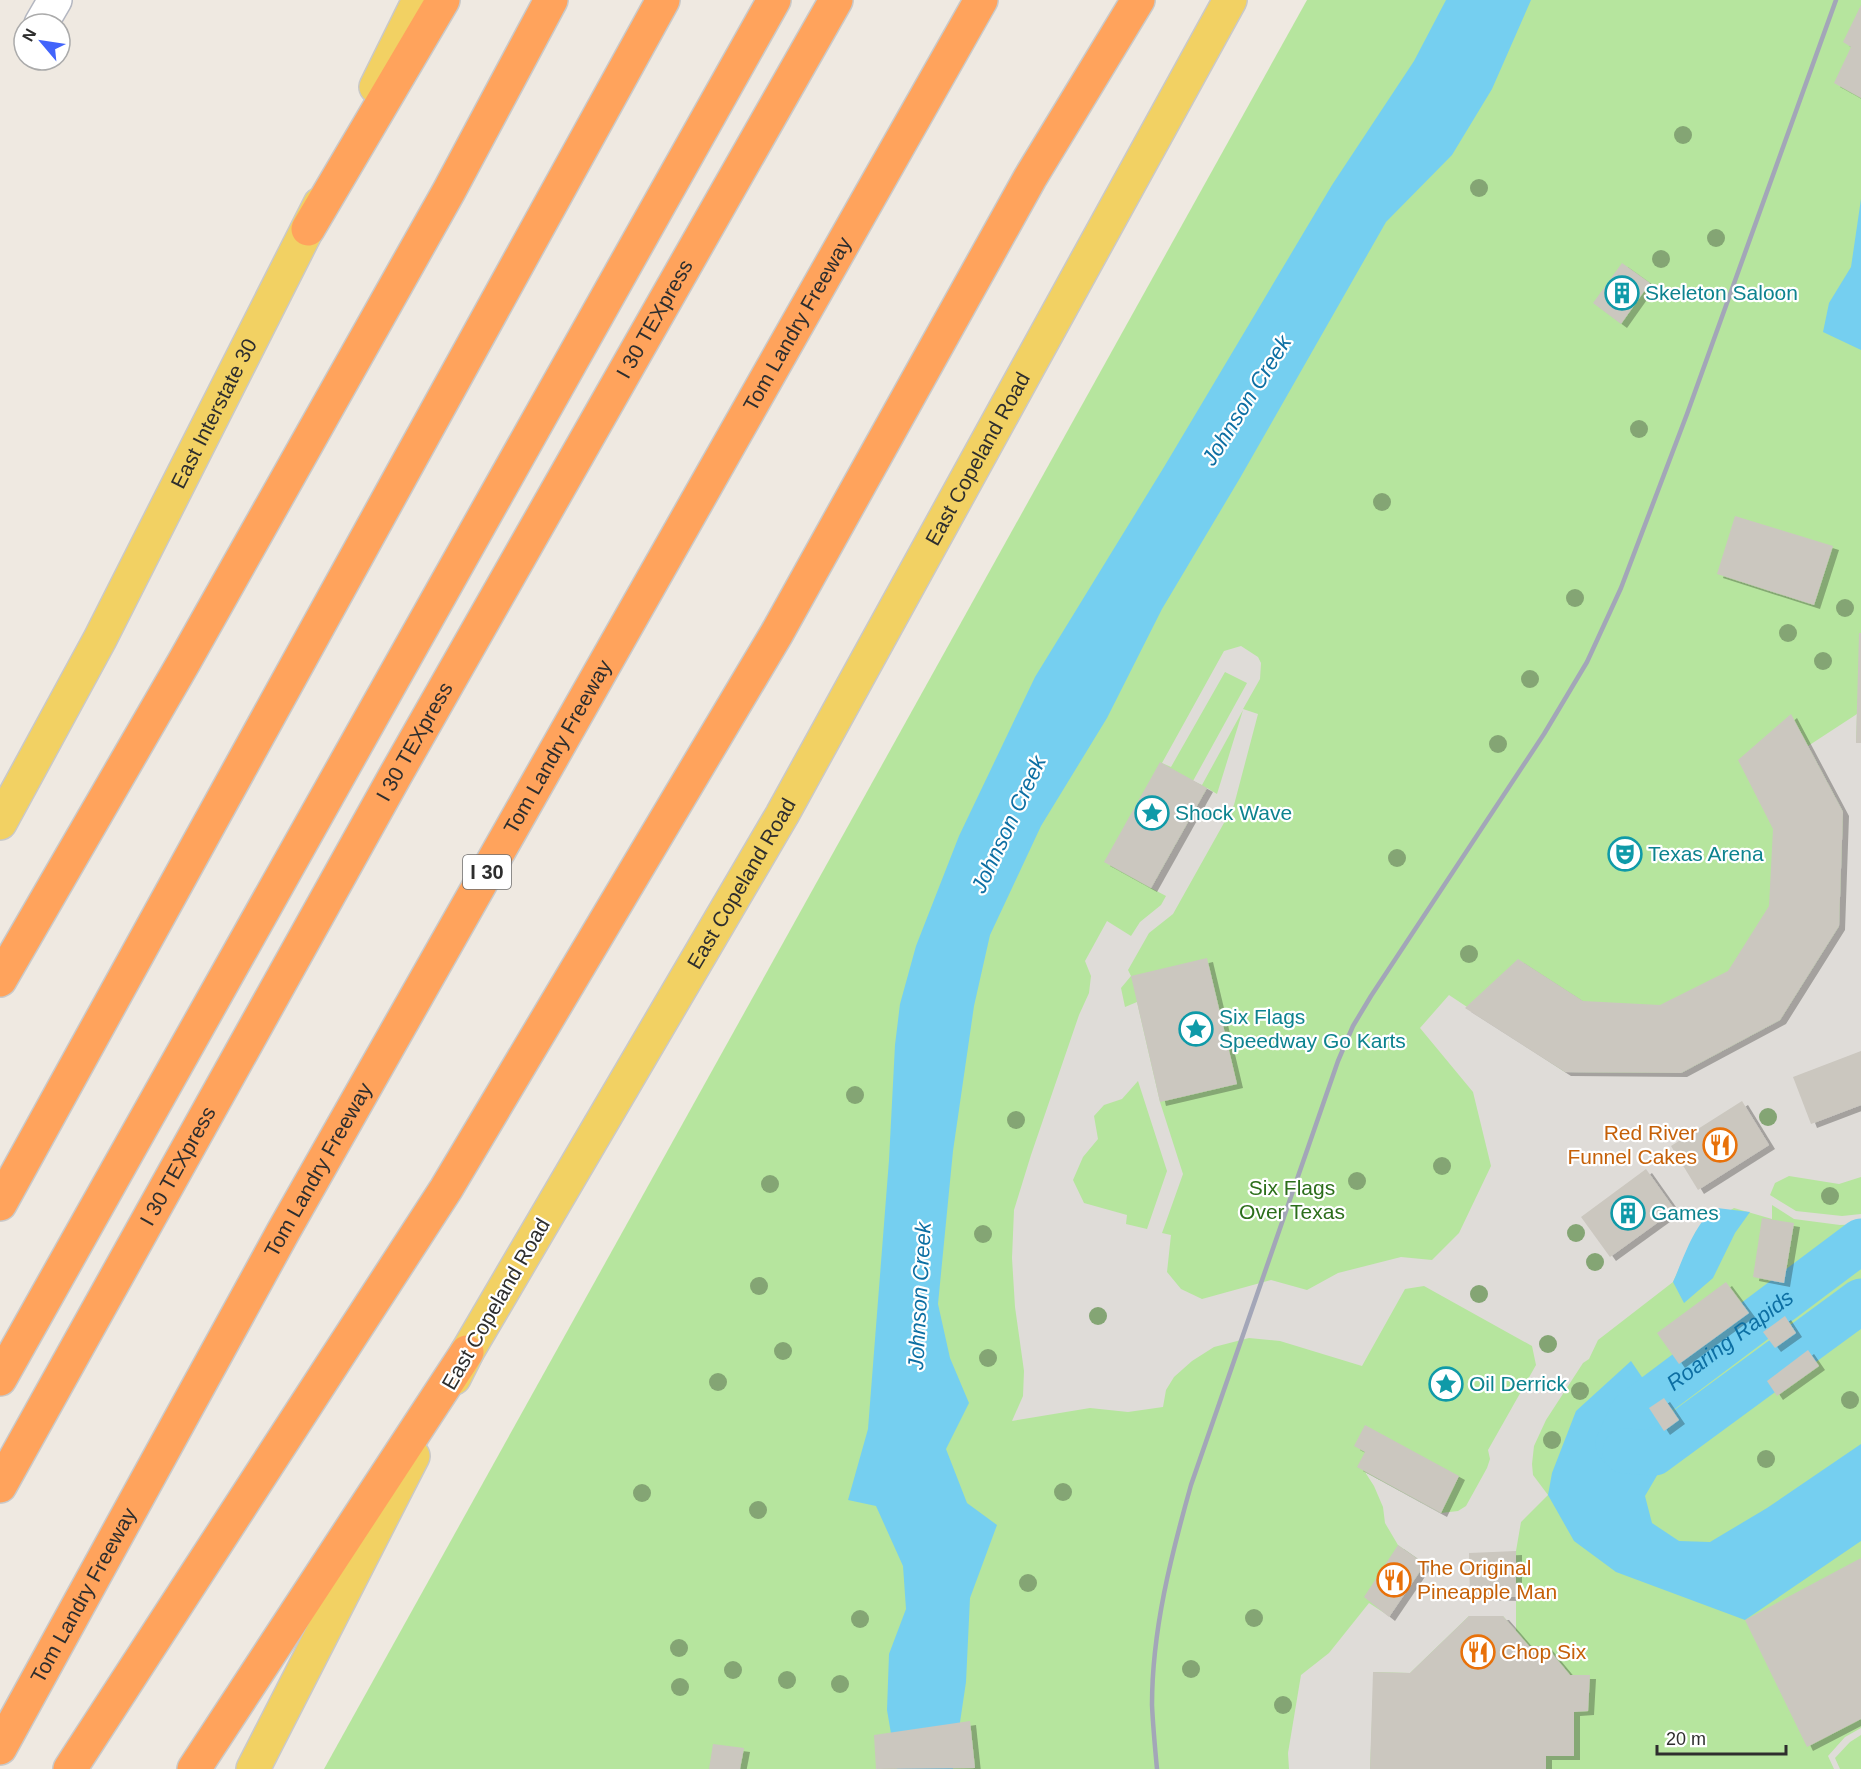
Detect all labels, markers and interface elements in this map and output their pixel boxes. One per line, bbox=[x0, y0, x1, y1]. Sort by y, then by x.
north arrow bbox=[12, 12, 72, 72]
text: N bbox=[19, 26, 40, 44]
street label: Tom Landry Freeway bbox=[739, 232, 856, 415]
street label: I 30 TEXpress bbox=[611, 255, 697, 382]
building icon: Skeleton Saloon bbox=[1604, 275, 1640, 311]
place label: Skeleton Saloon bbox=[1645, 281, 1798, 304]
water label: Johnson Creek bbox=[1196, 330, 1297, 470]
street label: East Interstate 30 bbox=[166, 335, 261, 492]
street label: East Copeland Road bbox=[921, 368, 1034, 549]
street label: Tom Landry Freeway bbox=[499, 655, 616, 838]
street label: I 30 TEXpress bbox=[371, 678, 457, 805]
water label: Johnson Creek bbox=[965, 751, 1051, 897]
street label: East Copeland Road bbox=[682, 794, 800, 973]
place icon: Shock Wave bbox=[1134, 795, 1170, 831]
place label: Shock Wave bbox=[1175, 801, 1292, 824]
theatre icon: Texas Arena bbox=[1607, 836, 1643, 872]
place label: Texas Arena bbox=[1648, 842, 1764, 865]
road number: I 30 bbox=[463, 855, 511, 889]
place label: Six Flags Speedway Go Karts bbox=[1219, 1005, 1406, 1052]
place icon: Six Flags Speedway Go Karts bbox=[1178, 1011, 1214, 1047]
street label: Tom Landry Freeway bbox=[260, 1078, 376, 1261]
street label: I 30 TEXpress bbox=[135, 1102, 220, 1230]
place label: Red River Funnel Cakes bbox=[1567, 1121, 1697, 1168]
restaurant icon: Red River Funnel Cakes bbox=[1702, 1127, 1738, 1163]
park label: Six Flags Over Texas bbox=[1239, 1176, 1345, 1223]
building icon: Games bbox=[1610, 1195, 1646, 1231]
place label: Games bbox=[1651, 1201, 1719, 1224]
street label: East Copeland Road bbox=[437, 1214, 554, 1393]
water label: Johnson Creek bbox=[903, 1220, 936, 1372]
water label: Roaring Rapids bbox=[1662, 1285, 1798, 1396]
place icon: Oil Derrick bbox=[1428, 1366, 1464, 1402]
place label: Oil Derrick bbox=[1469, 1372, 1567, 1395]
street label: Tom Landry Freeway bbox=[26, 1503, 141, 1687]
place label: The Original Pineapple Man bbox=[1417, 1556, 1557, 1603]
restaurant icon: The Original Pineapple Man bbox=[1376, 1562, 1412, 1598]
restaurant icon: Chop Six bbox=[1460, 1634, 1496, 1670]
place label: Chop Six bbox=[1501, 1640, 1587, 1663]
scale bar bbox=[1657, 1718, 1786, 1756]
text: 20 m bbox=[1666, 1729, 1706, 1749]

